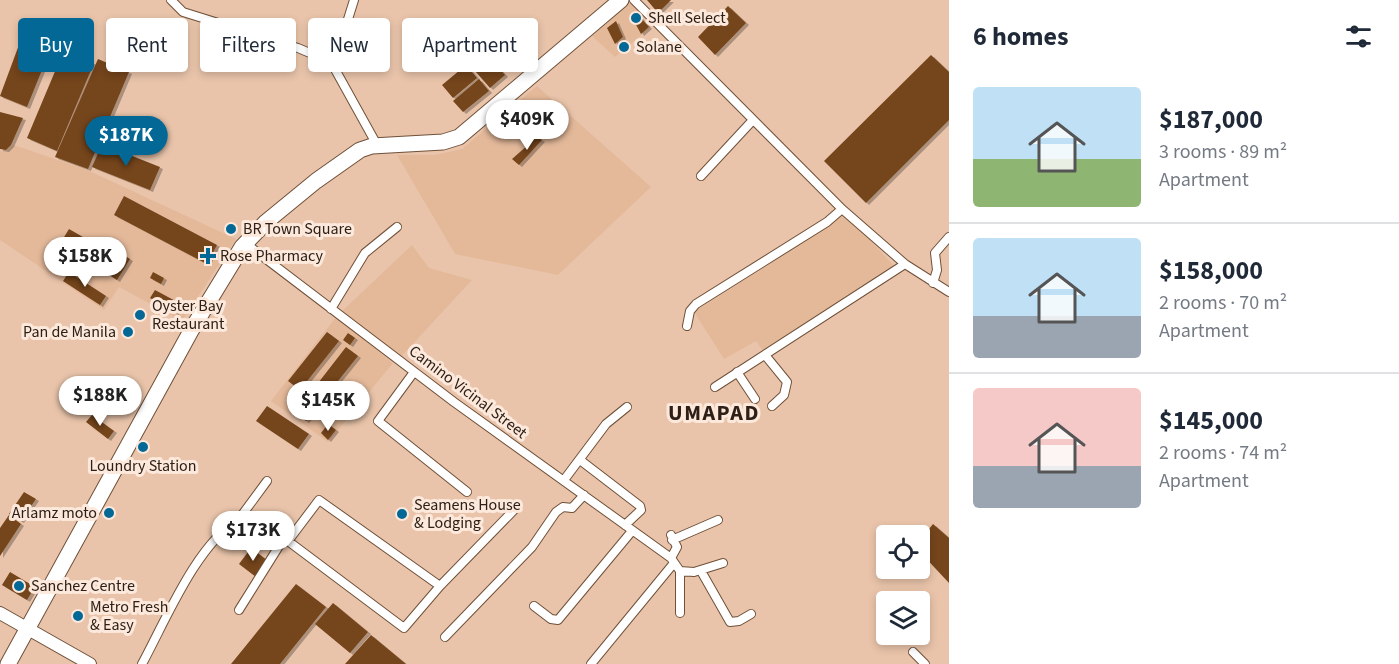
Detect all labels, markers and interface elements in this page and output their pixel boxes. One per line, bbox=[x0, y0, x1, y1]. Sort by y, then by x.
place label: Shell Select bbox=[648, 7, 726, 29]
marker: Shell Select bbox=[629, 11, 643, 25]
chip: Buy bbox=[18, 18, 94, 72]
chip: Rent bbox=[106, 18, 188, 72]
chip: Filters bbox=[200, 18, 296, 72]
chip: New bbox=[308, 18, 390, 72]
chip: Apartment bbox=[402, 18, 538, 72]
text: 6 homes bbox=[973, 18, 1068, 55]
icon: filters bbox=[1342, 20, 1375, 53]
place label: Solane bbox=[636, 36, 682, 58]
marker: Solane bbox=[617, 40, 631, 54]
pin: $409K bbox=[485, 100, 569, 151]
text: $187,000 bbox=[1159, 101, 1263, 138]
text: $409K bbox=[500, 105, 554, 133]
icon: home bbox=[1021, 111, 1093, 183]
pin: $187K bbox=[84, 116, 168, 167]
text: $187K bbox=[99, 121, 153, 149]
text: 3 rooms · 89 m² bbox=[1159, 138, 1287, 166]
text: Apartment bbox=[1159, 166, 1249, 194]
place label: BR Town Square bbox=[243, 218, 352, 240]
marker: BR Town Square bbox=[224, 222, 238, 236]
pin: $158K bbox=[43, 237, 127, 288]
text: $158K bbox=[58, 242, 112, 270]
place label: Rose Pharmacy bbox=[220, 245, 324, 267]
marker: Rose Pharmacy bbox=[201, 249, 215, 263]
text: $158,000 bbox=[1159, 252, 1263, 289]
icon: home bbox=[1021, 262, 1093, 334]
text: 2 rooms · 70 m² bbox=[1159, 289, 1287, 317]
place label: Oyster Bay Restaurant bbox=[152, 295, 225, 335]
marker: Oyster Bay Restaurant bbox=[133, 308, 147, 322]
text: Apartment bbox=[1159, 317, 1249, 345]
place label: Pan de Manila bbox=[23, 321, 116, 343]
marker: Pan de Manila bbox=[121, 325, 135, 339]
street label: Camino Vicinal Street bbox=[404, 340, 532, 444]
pin: $188K bbox=[58, 376, 142, 427]
text: $188K bbox=[73, 381, 127, 409]
pin: $145K bbox=[286, 381, 370, 432]
text: $145K bbox=[301, 386, 355, 414]
district label: UMAPAD bbox=[668, 397, 760, 429]
text: $145,000 bbox=[1159, 402, 1263, 439]
icon: home bbox=[1021, 412, 1093, 484]
text: 2 rooms · 74 m² bbox=[1159, 439, 1287, 467]
marker: Loundry Station bbox=[136, 440, 150, 454]
place label: Loundry Station bbox=[89, 455, 197, 477]
text: Apartment bbox=[1159, 467, 1249, 495]
place label: Seamens House & Lodging bbox=[414, 494, 521, 534]
place label: Arlamz moto bbox=[12, 502, 97, 524]
marker: Arlamz moto bbox=[102, 506, 116, 520]
marker: Seamens House & Lodging bbox=[395, 507, 409, 521]
pin: $173K bbox=[211, 511, 295, 562]
text: $173K bbox=[226, 516, 280, 544]
map controls bbox=[876, 525, 930, 645]
button: locate bbox=[876, 525, 930, 579]
place label: Sanchez Centre bbox=[31, 575, 135, 597]
marker: Sanchez Centre bbox=[12, 579, 26, 593]
button: layers bbox=[876, 591, 930, 645]
place label: Metro Fresh & Easy bbox=[90, 596, 168, 636]
marker: Metro Fresh & Easy bbox=[71, 609, 85, 623]

